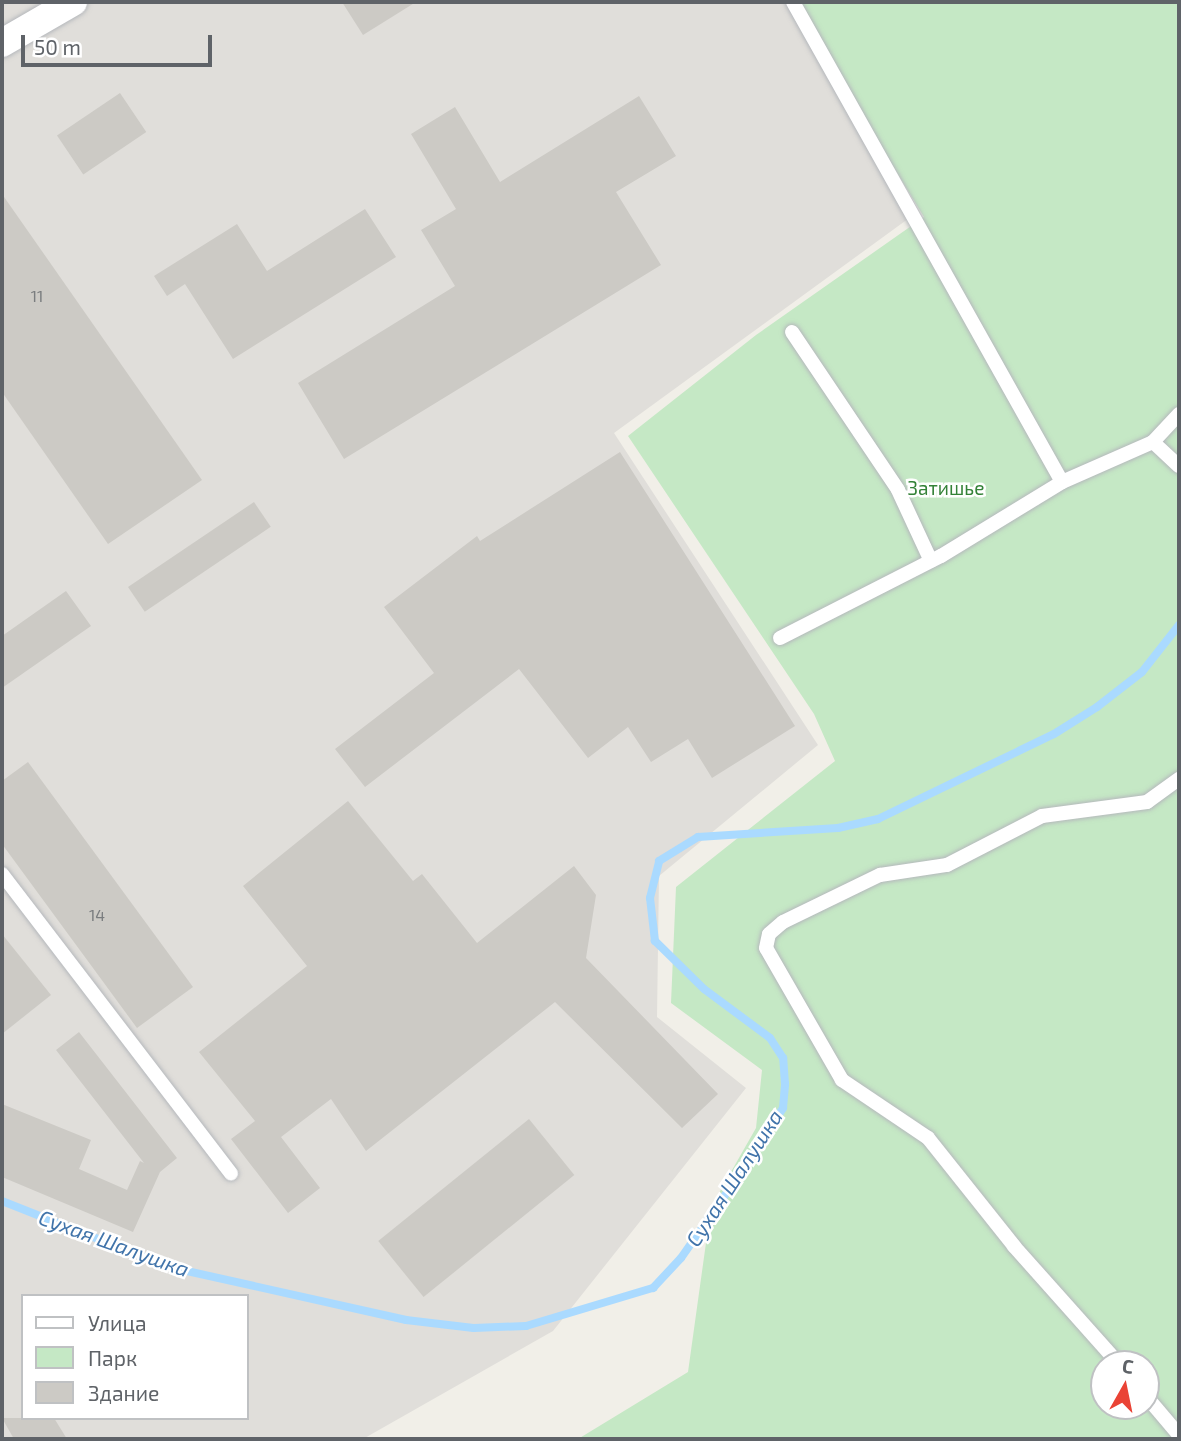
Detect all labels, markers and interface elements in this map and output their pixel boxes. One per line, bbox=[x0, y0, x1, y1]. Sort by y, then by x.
scale bar bbox=[24, 21, 215, 65]
text: 50 m bbox=[34, 34, 81, 59]
house number: 11 bbox=[31, 286, 43, 306]
park label: Затишье bbox=[908, 477, 984, 499]
house number: 14 bbox=[89, 905, 105, 925]
water label: Сухая Шалушка bbox=[680, 1105, 788, 1251]
water label: Сухая Шалушка bbox=[35, 1204, 193, 1282]
legend bbox=[21, 1294, 248, 1420]
text: Улица bbox=[88, 1310, 147, 1335]
text: Парк bbox=[88, 1345, 137, 1370]
north arrow bbox=[1090, 1350, 1160, 1420]
text: С bbox=[1121, 1354, 1135, 1378]
text: Здание bbox=[88, 1380, 159, 1405]

